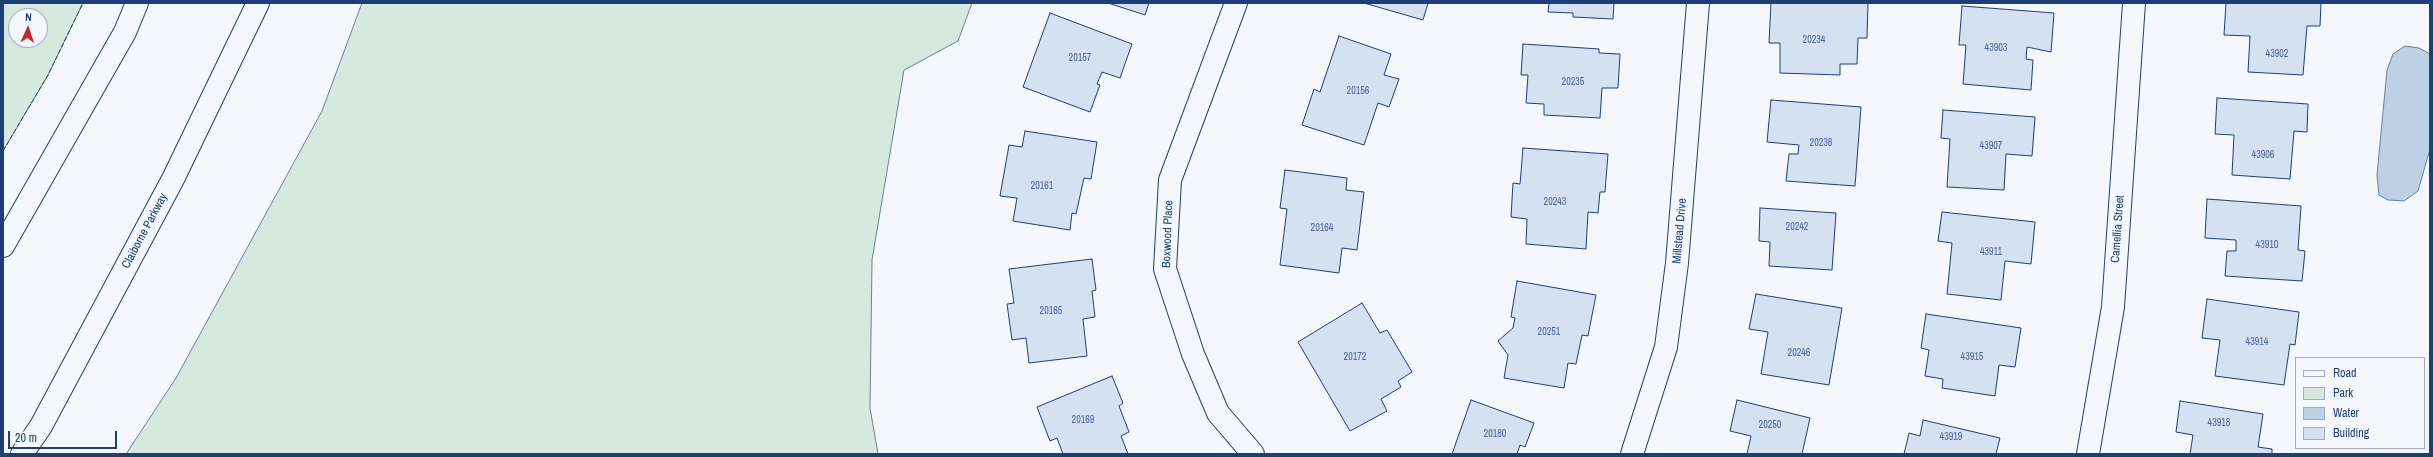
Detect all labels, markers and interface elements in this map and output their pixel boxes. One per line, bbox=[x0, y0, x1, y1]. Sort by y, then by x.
north arrow bbox=[8, 8, 48, 48]
text: N bbox=[25, 10, 32, 24]
house number: 20234 bbox=[1803, 34, 1825, 46]
house number: 43903 bbox=[1985, 42, 2007, 54]
house number: 43902 bbox=[2266, 48, 2288, 60]
house number: 20157 bbox=[1069, 52, 1091, 64]
house number: 20235 bbox=[1562, 76, 1584, 88]
house number: 20156 bbox=[1347, 85, 1369, 97]
house number: 20238 bbox=[1810, 137, 1832, 149]
house number: 43907 bbox=[1980, 140, 2002, 152]
house number: 43906 bbox=[2252, 149, 2274, 161]
house number: 20161 bbox=[1031, 180, 1053, 192]
street label: Claiborne Parkway bbox=[119, 191, 171, 271]
street label: Camellia Street bbox=[2108, 195, 2128, 263]
house number: 20243 bbox=[1544, 196, 1566, 208]
street label: Millstead Drive bbox=[1670, 198, 1690, 264]
street label: Boxwood Place bbox=[1160, 200, 1176, 268]
house number: 20242 bbox=[1786, 221, 1808, 233]
house number: 20164 bbox=[1311, 222, 1333, 234]
house number: 43910 bbox=[2256, 239, 2278, 251]
house number: 43911 bbox=[1980, 246, 2002, 258]
house number: 20165 bbox=[1040, 305, 1062, 317]
house number: 20251 bbox=[1538, 326, 1560, 338]
house number: 43914 bbox=[2246, 336, 2268, 348]
house number: 20246 bbox=[1788, 347, 1810, 359]
house number: 20172 bbox=[1344, 351, 1366, 363]
house number: 43915 bbox=[1961, 351, 1983, 363]
legend bbox=[2295, 357, 2425, 449]
text: Road bbox=[2333, 365, 2357, 381]
text: Park bbox=[2333, 385, 2353, 401]
text: Water bbox=[2333, 405, 2359, 421]
house number: 20169 bbox=[1072, 414, 1094, 426]
house number: 43918 bbox=[2208, 417, 2230, 429]
house number: 20250 bbox=[1759, 419, 1781, 431]
scale bar bbox=[10, 423, 119, 449]
text: Building bbox=[2333, 425, 2369, 441]
house number: 20180 bbox=[1484, 428, 1506, 440]
text: 20 m bbox=[15, 430, 37, 446]
house number: 43919 bbox=[1940, 431, 1962, 443]

